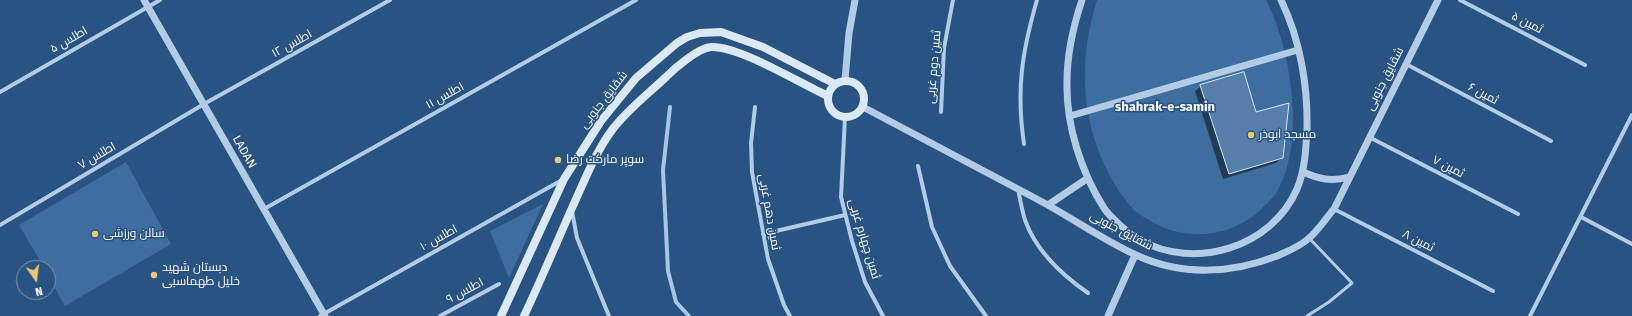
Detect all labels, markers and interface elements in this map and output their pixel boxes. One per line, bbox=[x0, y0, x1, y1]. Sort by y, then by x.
street label: ثمین ۵ bbox=[1509, 9, 1545, 37]
street label: اطلس ۵ bbox=[48, 24, 90, 56]
street label: اطلس ۱۲ bbox=[269, 27, 315, 61]
street label: ثمین دوم غربی bbox=[924, 30, 944, 104]
street label: شقایق جنوبی bbox=[1363, 45, 1407, 113]
street label: شقایق جنوبی bbox=[577, 68, 631, 132]
street label: اطلس ۱۱ bbox=[423, 80, 467, 112]
street label: ثمین ۶ bbox=[1465, 80, 1501, 108]
district label: shahrak-e-samin bbox=[1115, 99, 1215, 115]
place label: مسجد ابوذر bbox=[1259, 128, 1316, 142]
marker: مسجد ابوذر bbox=[1246, 130, 1256, 140]
street label: LADAN bbox=[229, 133, 259, 171]
street label: اطلس ۷ bbox=[75, 139, 119, 173]
place label: سوپر مارکت رضا bbox=[566, 153, 644, 167]
street label: ثمین ۷ bbox=[1430, 153, 1466, 181]
marker: سوپر مارکت رضا bbox=[553, 155, 563, 165]
street label: ثمین دهم غربی bbox=[755, 173, 783, 251]
street label: ثمین چهارم غربی bbox=[845, 197, 883, 281]
street label: شقایق جنوبی bbox=[1087, 208, 1155, 254]
street label: اطلس ۱۰ bbox=[418, 222, 460, 254]
place label: سالن ورزشی bbox=[103, 227, 165, 241]
street label: ثمین ۸ bbox=[1400, 227, 1436, 255]
marker: سالن ورزشی bbox=[90, 229, 100, 239]
north arrow bbox=[16, 260, 56, 300]
place label: دبستان شهید خلیل طهماسبی bbox=[162, 261, 240, 289]
marker: دبستان شهید خلیل طهماسبی bbox=[149, 270, 159, 280]
street label: اطلس ۹ bbox=[444, 275, 486, 307]
text: N bbox=[34, 284, 44, 298]

